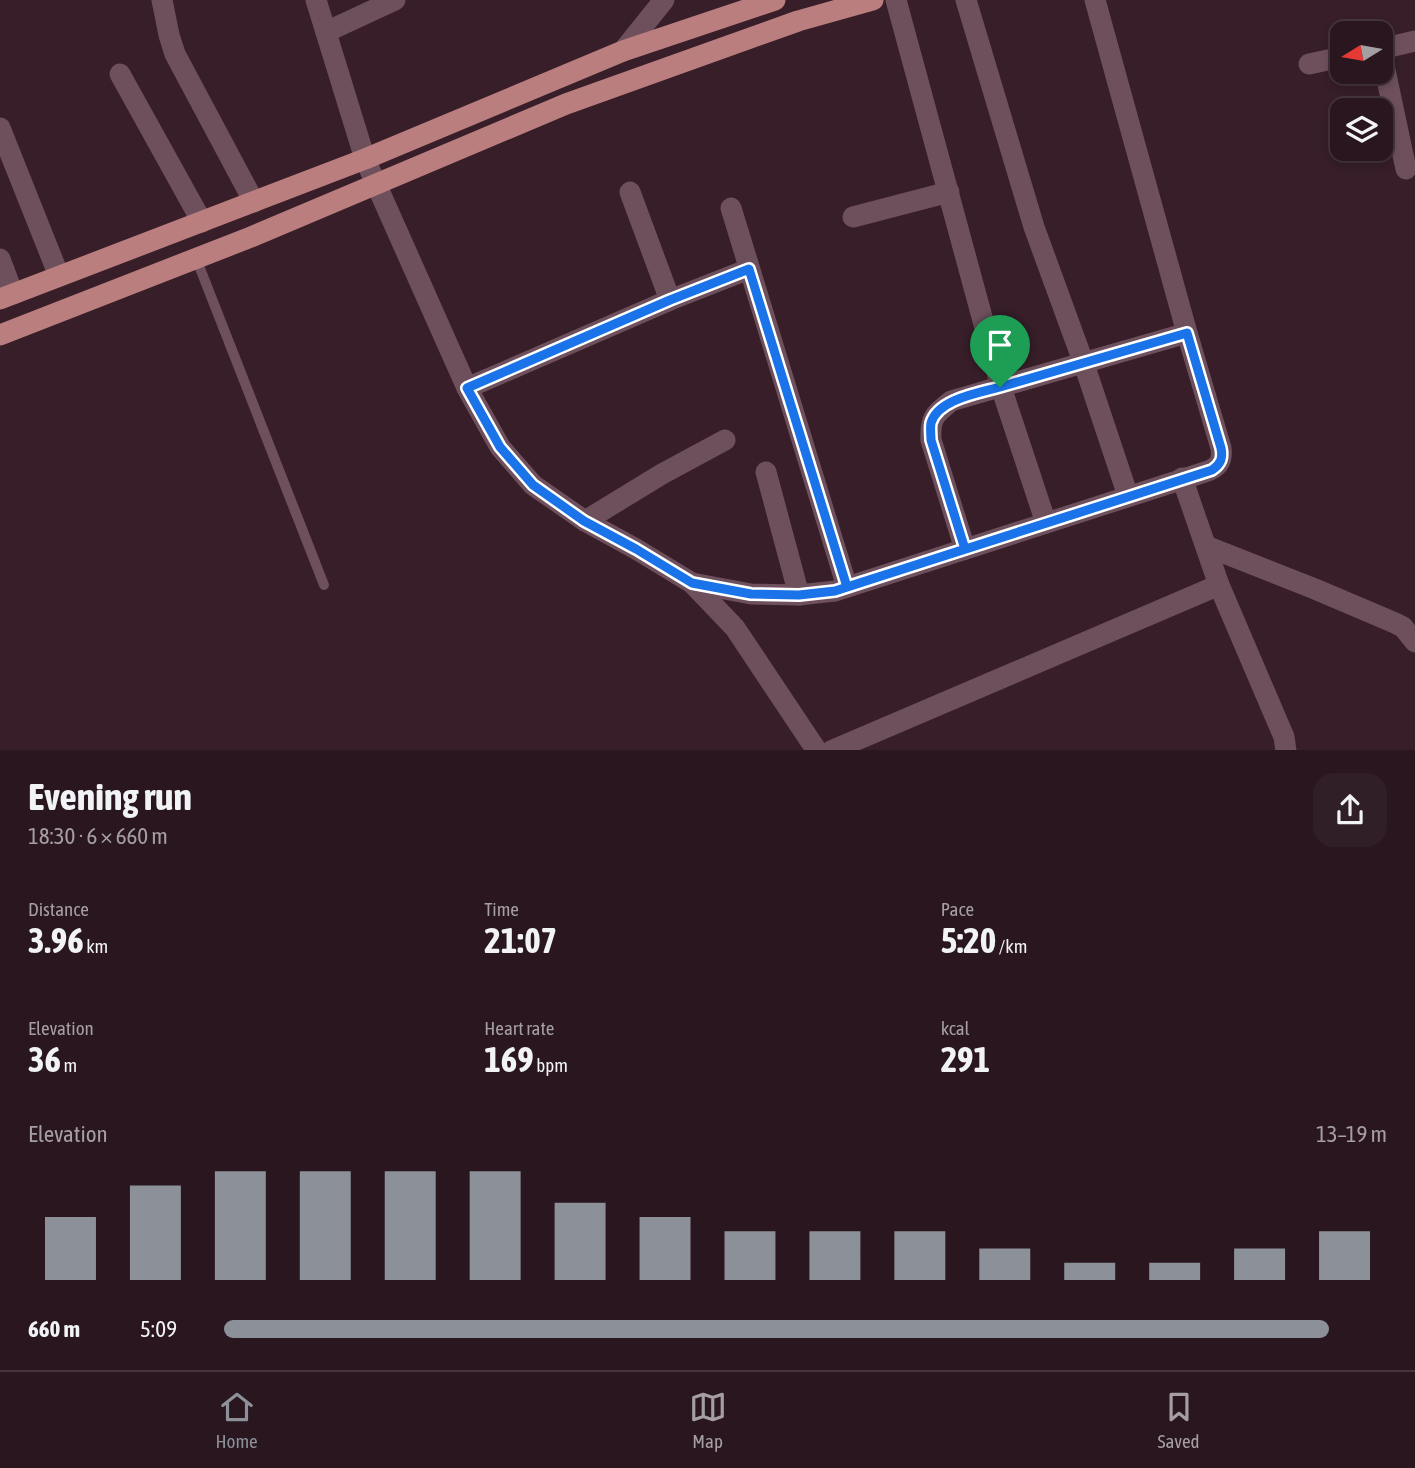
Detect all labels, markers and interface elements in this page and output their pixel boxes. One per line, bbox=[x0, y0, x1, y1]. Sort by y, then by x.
north arrow bbox=[1330, 21, 1393, 84]
map controls bbox=[1330, 21, 1393, 161]
button: layers bbox=[1330, 98, 1393, 161]
pin bbox=[970, 315, 1030, 387]
icon: arrive bbox=[981, 326, 1019, 364]
button: share bbox=[1313, 773, 1387, 847]
text: Evening run bbox=[28, 775, 192, 818]
text: 18:30 · 6 × 660 m bbox=[28, 823, 168, 849]
text: Distance bbox=[28, 898, 89, 920]
text: Time bbox=[484, 898, 519, 920]
text: Pace bbox=[941, 898, 974, 920]
text: 3.96 bbox=[28, 920, 84, 960]
text: 21:07 bbox=[484, 920, 557, 960]
text: 5:20 bbox=[941, 920, 996, 960]
text: km bbox=[84, 935, 108, 957]
text: /km bbox=[996, 935, 1027, 957]
text: Elevation bbox=[28, 1017, 94, 1039]
text: Heart rate bbox=[484, 1017, 554, 1039]
text: kcal bbox=[941, 1017, 970, 1039]
text: 36 bbox=[28, 1039, 61, 1079]
text: 169 bbox=[484, 1039, 534, 1079]
text: 291 bbox=[941, 1039, 990, 1079]
text: m bbox=[61, 1054, 77, 1076]
text: bpm bbox=[534, 1054, 568, 1076]
text: Elevation bbox=[28, 1121, 108, 1147]
text: 13–19 m bbox=[1316, 1121, 1387, 1147]
text: 660 m bbox=[28, 1316, 80, 1342]
text: 5:09 bbox=[140, 1316, 177, 1342]
tab: Home bbox=[215, 1388, 258, 1452]
tab: Map bbox=[689, 1388, 727, 1452]
tab: Saved bbox=[1158, 1388, 1200, 1452]

